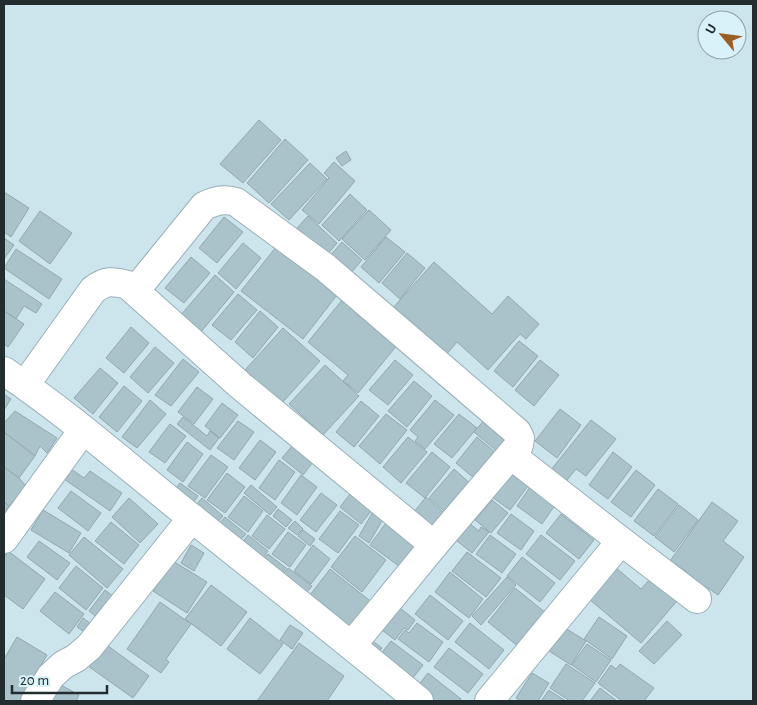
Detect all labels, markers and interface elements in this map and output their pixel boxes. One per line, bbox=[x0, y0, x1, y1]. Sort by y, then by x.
north arrow bbox=[697, 10, 747, 60]
text: U bbox=[703, 22, 720, 36]
scale bar bbox=[12, 662, 108, 694]
text: 20 m bbox=[20, 673, 49, 688]

